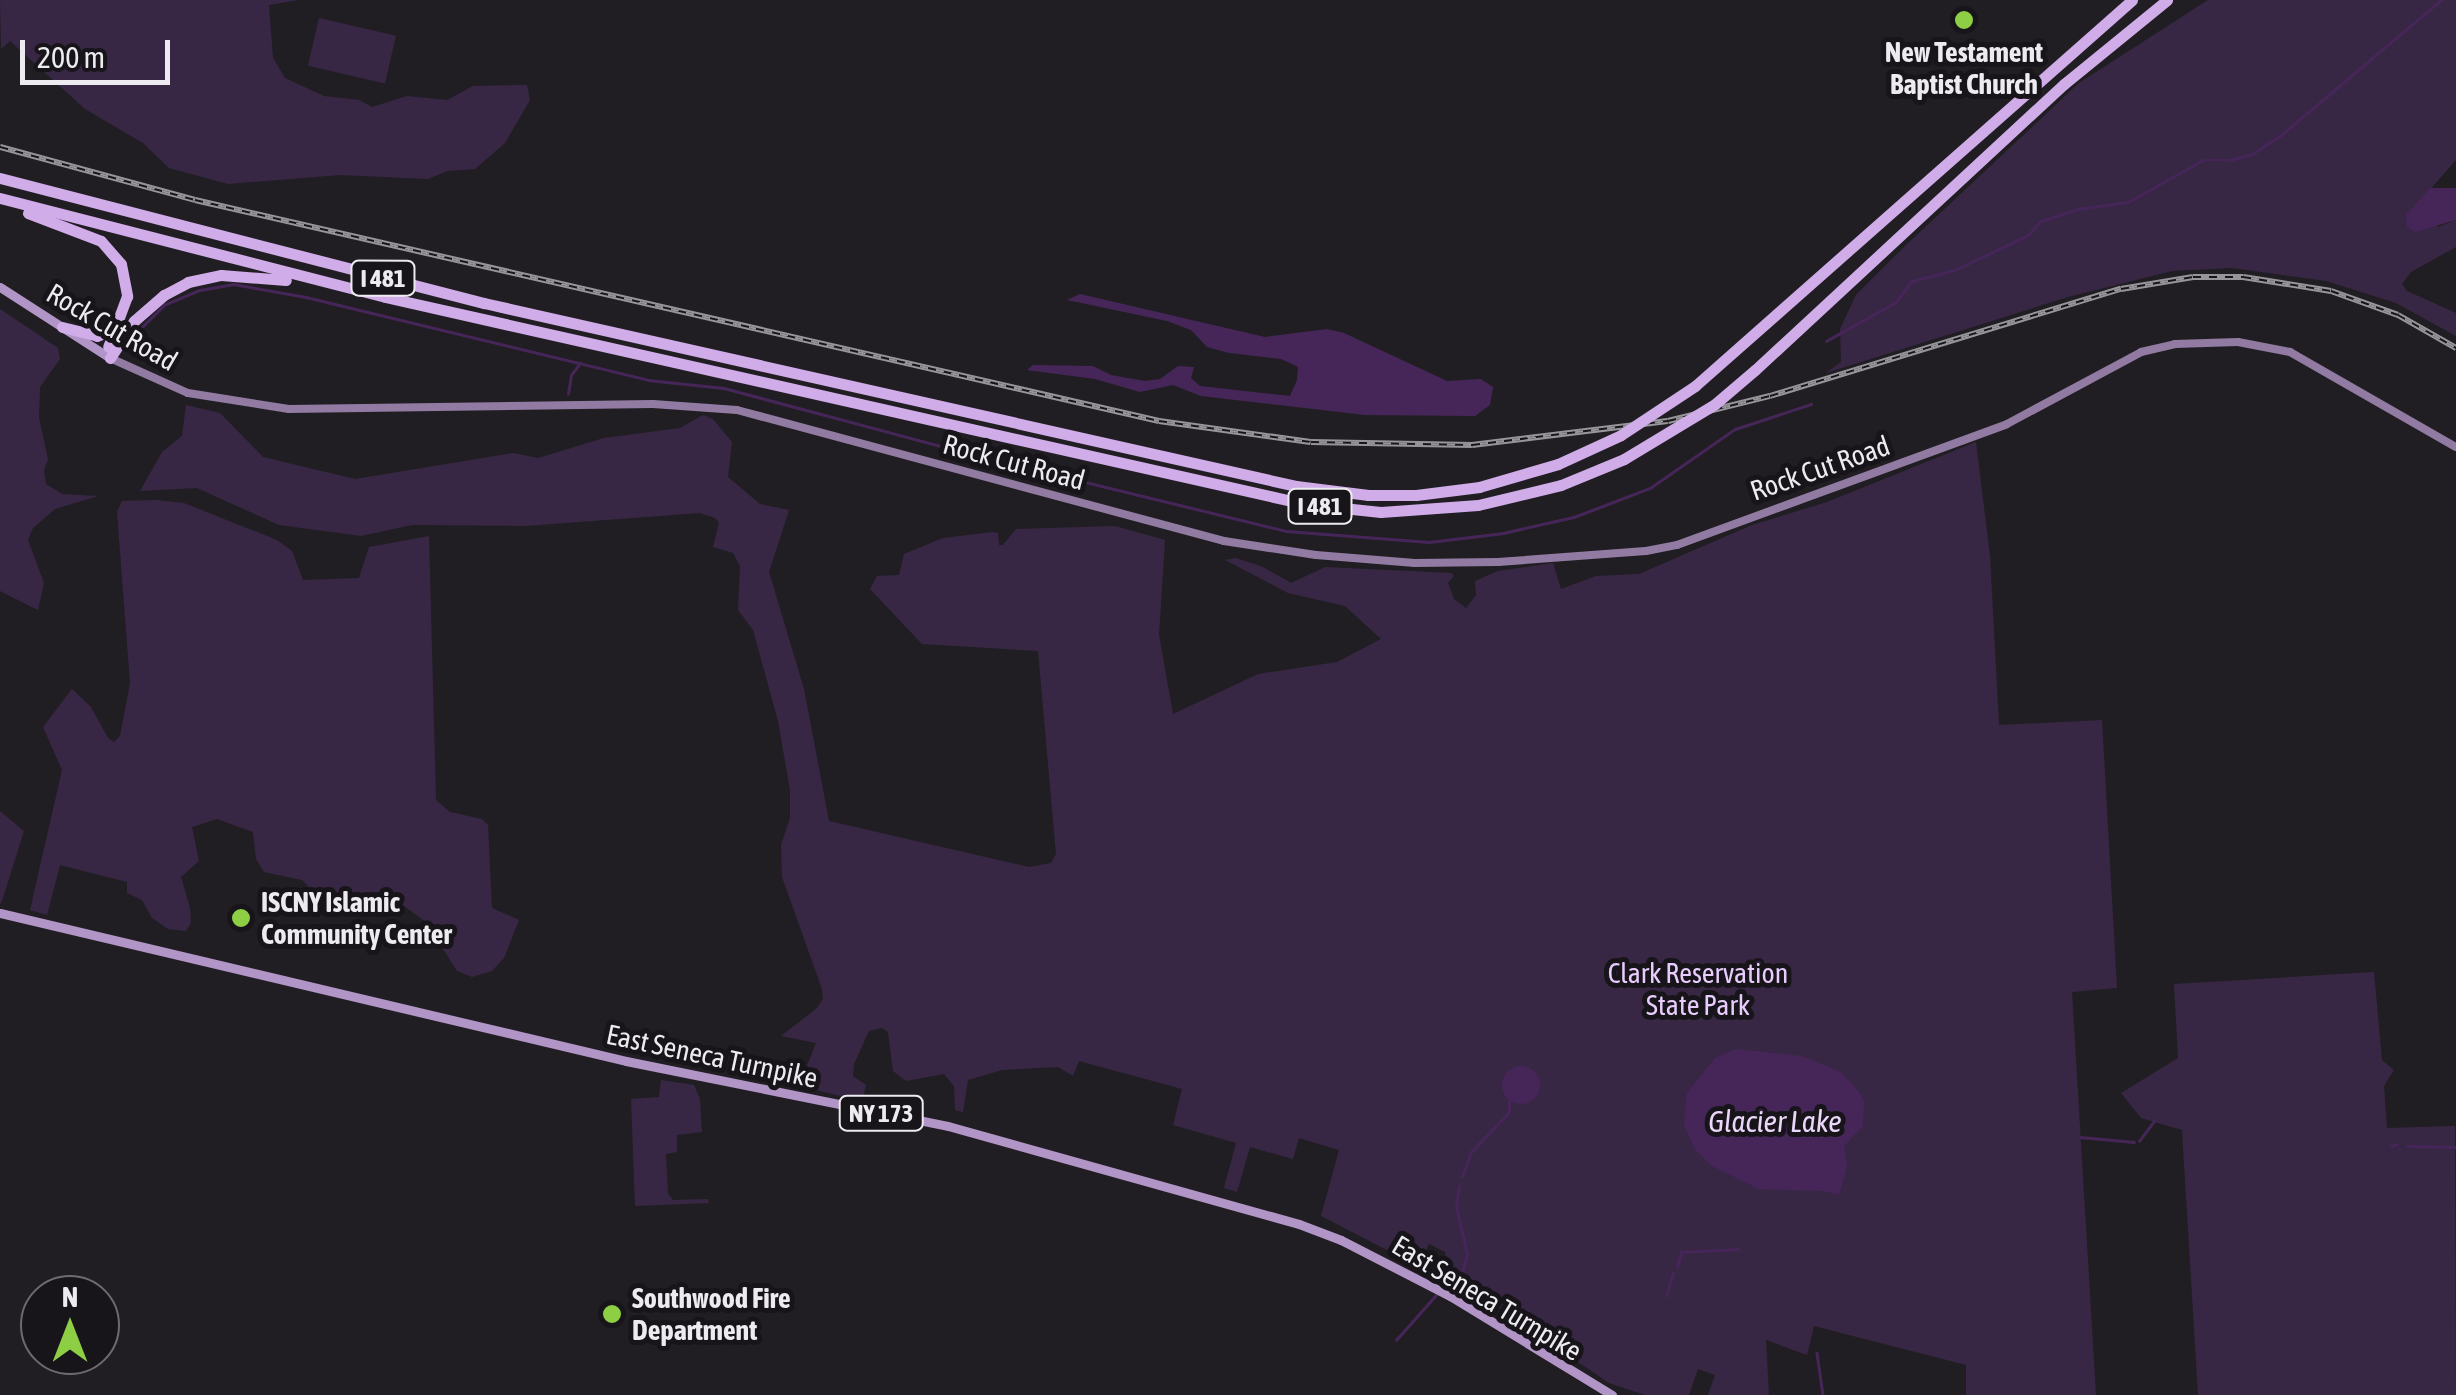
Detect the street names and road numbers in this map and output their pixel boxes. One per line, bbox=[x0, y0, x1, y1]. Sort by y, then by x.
road number: I 481 bbox=[348, 258, 418, 298]
street label: Rock Cut Road bbox=[41, 276, 183, 378]
street label: Rock Cut Road bbox=[940, 427, 1088, 497]
street label: Rock Cut Road bbox=[1746, 428, 1894, 508]
road number: I 481 bbox=[1285, 486, 1355, 526]
street label: East Seneca Turnpike bbox=[603, 1017, 821, 1095]
road number: NY 173 bbox=[838, 1093, 924, 1133]
street label: East Seneca Turnpike bbox=[1386, 1228, 1588, 1368]

